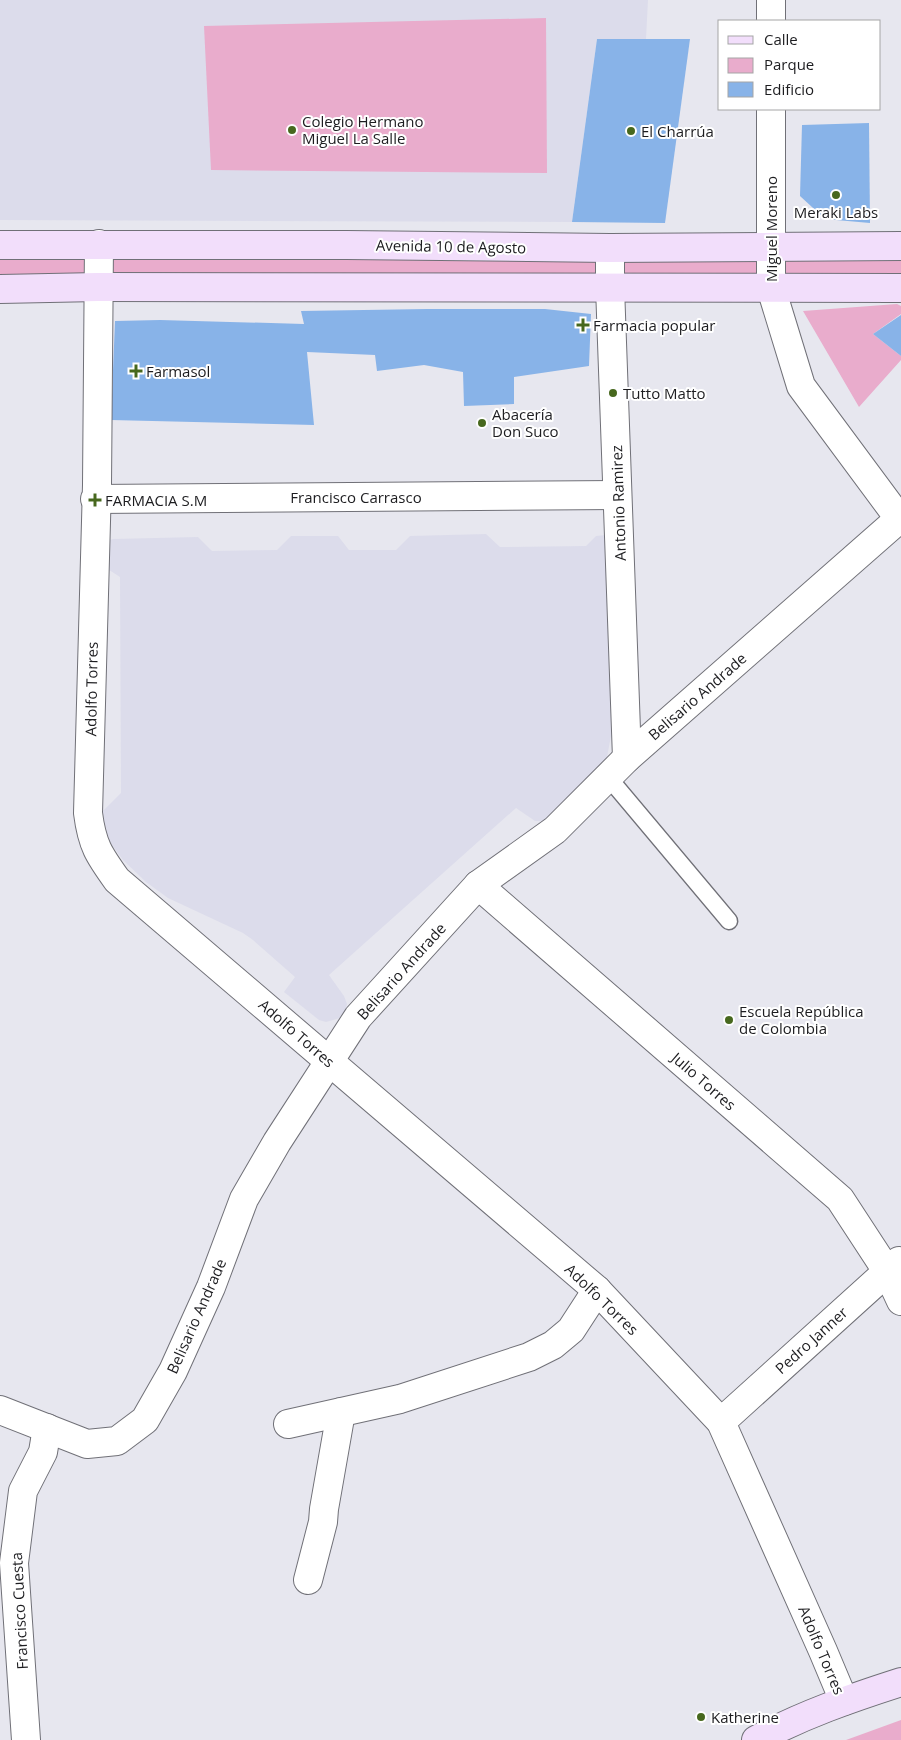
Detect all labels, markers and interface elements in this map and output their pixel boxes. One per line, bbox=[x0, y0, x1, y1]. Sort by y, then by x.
legend bbox=[718, 20, 881, 110]
text: Calle bbox=[764, 29, 798, 49]
text: Parque bbox=[764, 54, 814, 74]
text: Edificio bbox=[764, 79, 814, 99]
place label: Colegio Hermano Miguel La Salle bbox=[302, 111, 424, 148]
place label: El Charrúa bbox=[641, 121, 714, 141]
marker: Colegio Hermano Miguel La Salle bbox=[286, 124, 298, 136]
marker: El Charrúa bbox=[625, 125, 637, 137]
street label: Miguel Moreno bbox=[761, 176, 781, 282]
marker: Meraki Labs bbox=[830, 189, 842, 201]
place label: Meraki Labs bbox=[794, 202, 878, 222]
street label: Avenida 10 de Agosto bbox=[376, 235, 526, 257]
place label: Farmacia popular bbox=[593, 315, 715, 335]
marker: Farmacia popular bbox=[577, 319, 589, 331]
place label: Farmasol bbox=[146, 361, 210, 381]
marker: Farmasol bbox=[130, 365, 142, 377]
place label: Tutto Matto bbox=[623, 383, 706, 403]
marker: Tutto Matto bbox=[607, 387, 619, 399]
place label: Abacería Don Suco bbox=[492, 404, 559, 441]
marker: Abacería Don Suco bbox=[476, 417, 488, 429]
street label: Antonio Ramirez bbox=[606, 445, 630, 561]
street label: Francisco Carrasco bbox=[290, 487, 422, 507]
place label: FARMACIA S.M bbox=[105, 490, 207, 510]
marker: FARMACIA S.M bbox=[89, 494, 101, 506]
street label: Adolfo Torres bbox=[80, 642, 102, 736]
street label: Belisario Andrade bbox=[644, 648, 750, 744]
street label: Belisario Andrade bbox=[352, 918, 450, 1024]
street label: Adolfo Torres bbox=[255, 994, 339, 1072]
place label: Escuela República de Colombia bbox=[739, 1001, 864, 1038]
marker: Escuela República de Colombia bbox=[723, 1014, 735, 1026]
street label: Julio Torres bbox=[666, 1046, 740, 1114]
street label: Belisario Andrade bbox=[162, 1255, 230, 1377]
street label: Adolfo Torres bbox=[561, 1259, 643, 1339]
street label: Pedro Janner bbox=[770, 1302, 852, 1378]
street label: Francisco Cuesta bbox=[6, 1552, 32, 1670]
street label: Adolfo Torres bbox=[794, 1603, 850, 1697]
place label: Katherine bbox=[711, 1707, 779, 1727]
marker: Katherine bbox=[695, 1711, 707, 1723]

